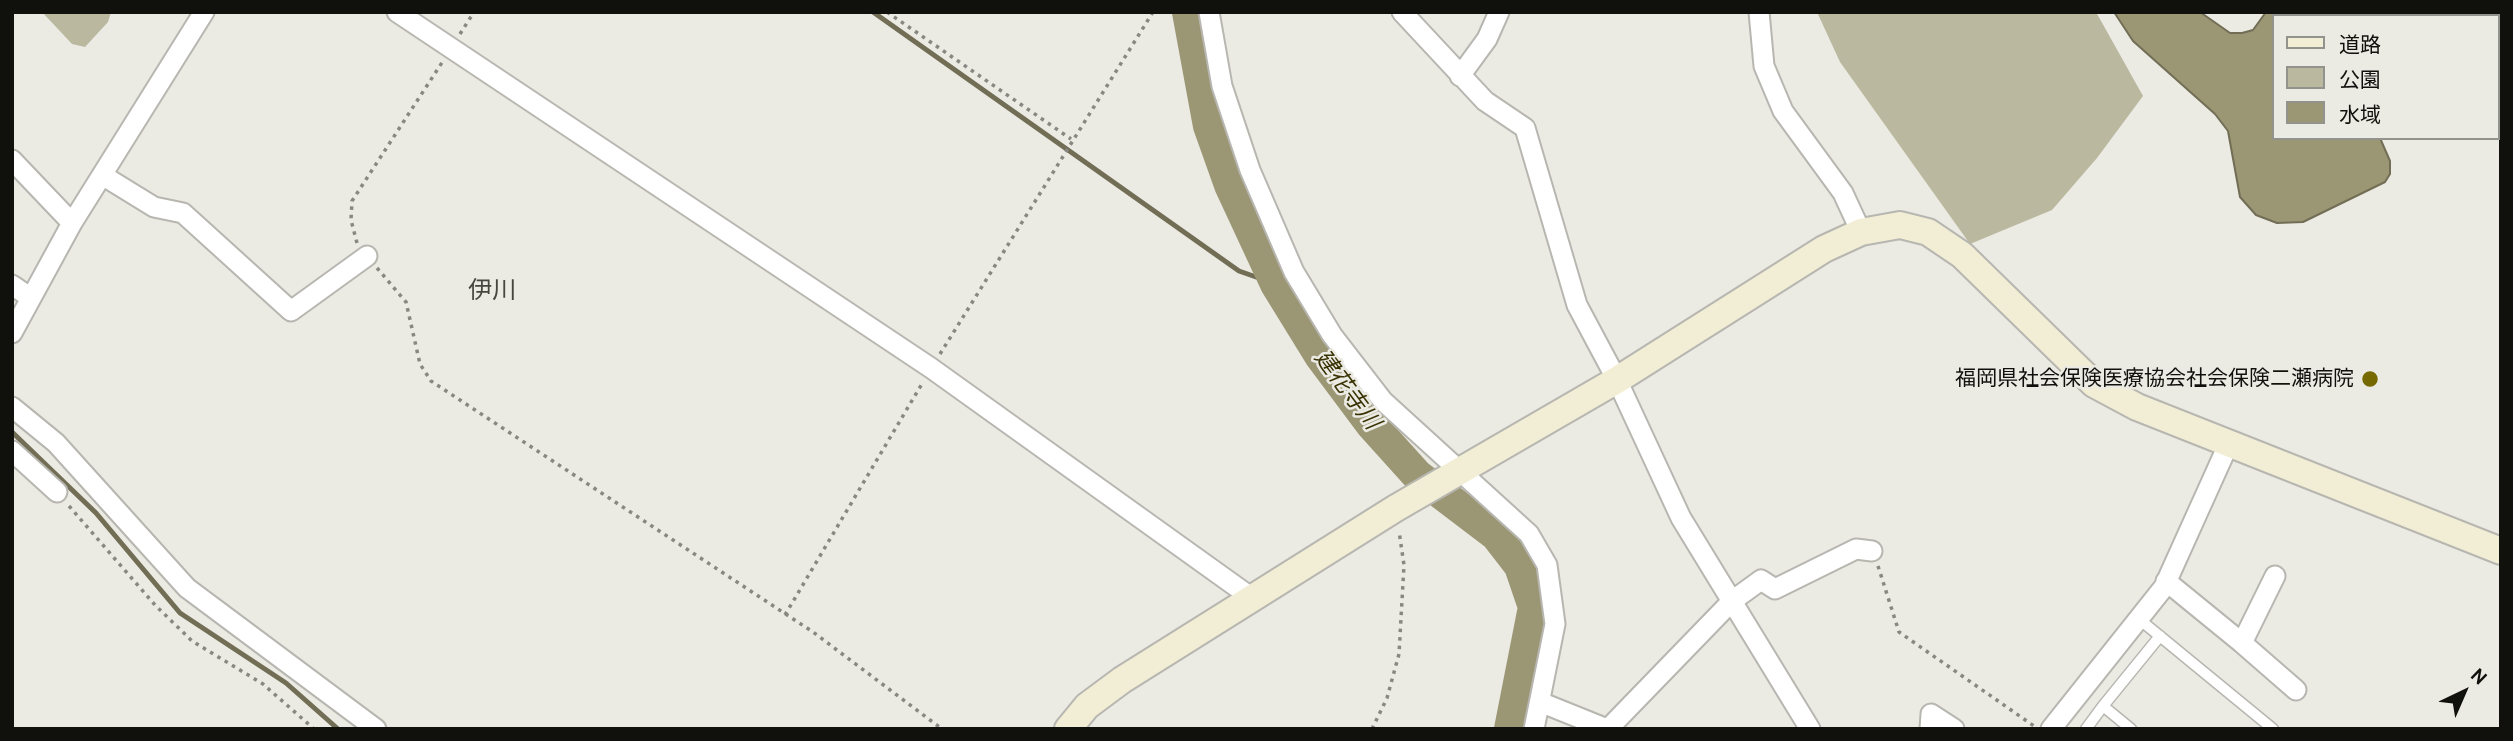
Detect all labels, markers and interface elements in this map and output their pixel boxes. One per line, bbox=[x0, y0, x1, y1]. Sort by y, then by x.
legend bbox=[2272, 14, 2499, 140]
text: 道路 bbox=[2339, 32, 2381, 57]
text: 公園 bbox=[2339, 67, 2381, 92]
text: 水域 bbox=[2339, 102, 2381, 127]
district label: 伊川 bbox=[468, 277, 516, 305]
water label: 建花寺川 bbox=[1308, 345, 1386, 435]
place label: 福岡県社会保険医療協会社会保険二瀬病院 bbox=[1955, 366, 2354, 392]
marker: 福岡県社会保険医療協会社会保険二瀬病院 bbox=[2360, 369, 2380, 389]
north arrow bbox=[2429, 657, 2499, 727]
text: N bbox=[2466, 664, 2492, 689]

